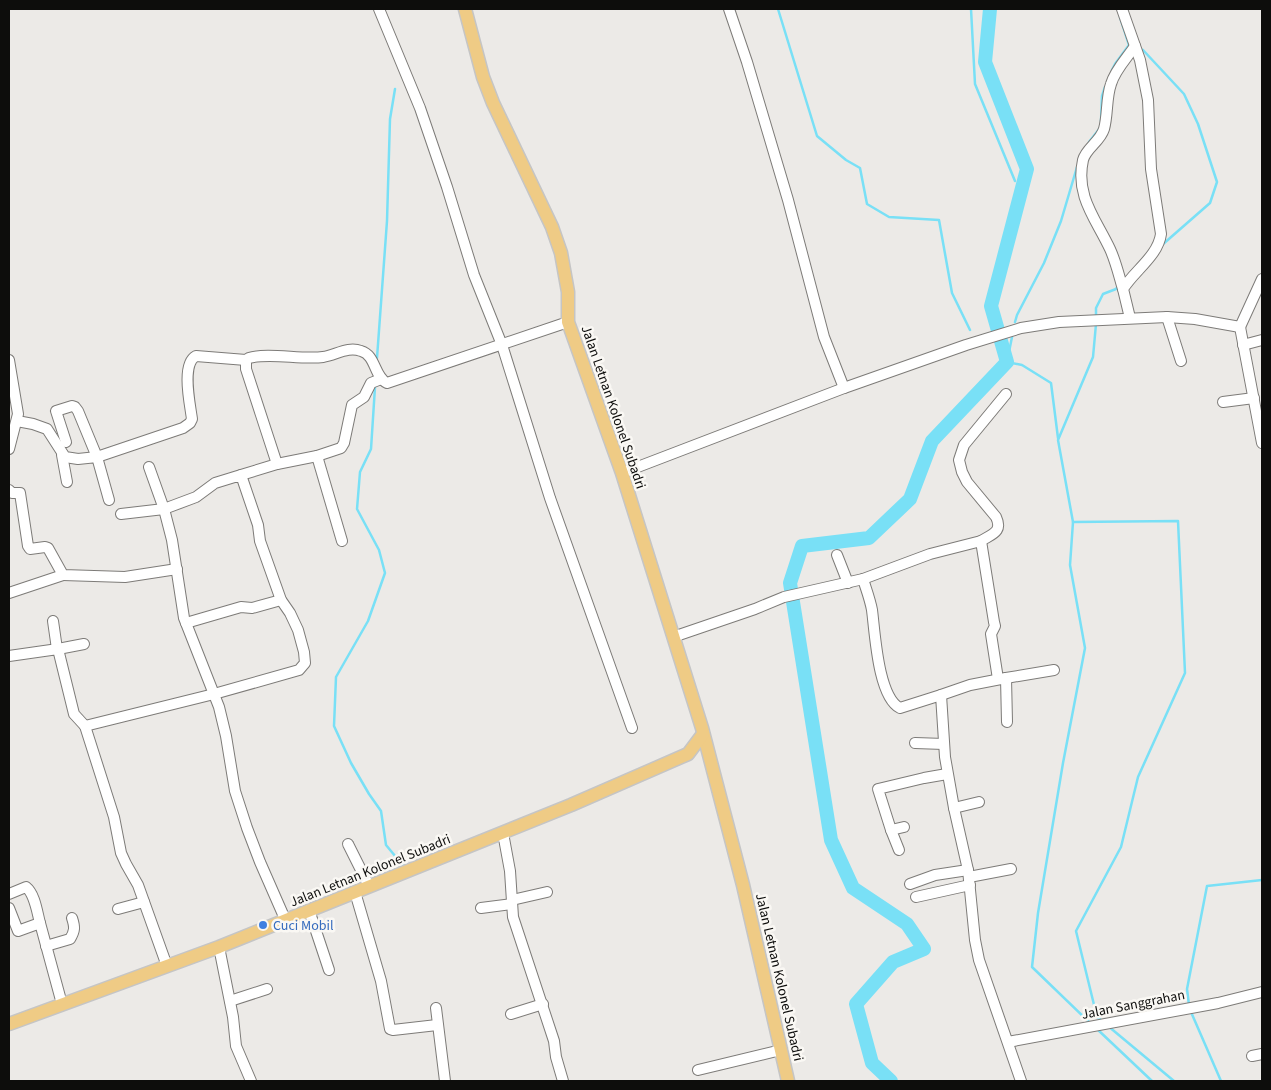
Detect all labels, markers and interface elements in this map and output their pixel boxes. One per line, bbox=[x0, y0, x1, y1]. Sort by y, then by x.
street label: Jalan Letnan Kolonel Subadri bbox=[576, 323, 650, 492]
street label: Jalan Letnan Kolonel Subadri bbox=[287, 829, 454, 912]
street label: Jalan Letnan Kolonel Subadri bbox=[750, 891, 808, 1063]
place label: Cuci Mobil bbox=[273, 916, 334, 936]
marker: Cuci Mobil bbox=[257, 919, 269, 931]
street label: Jalan Sanggrahan bbox=[1080, 985, 1187, 1025]

